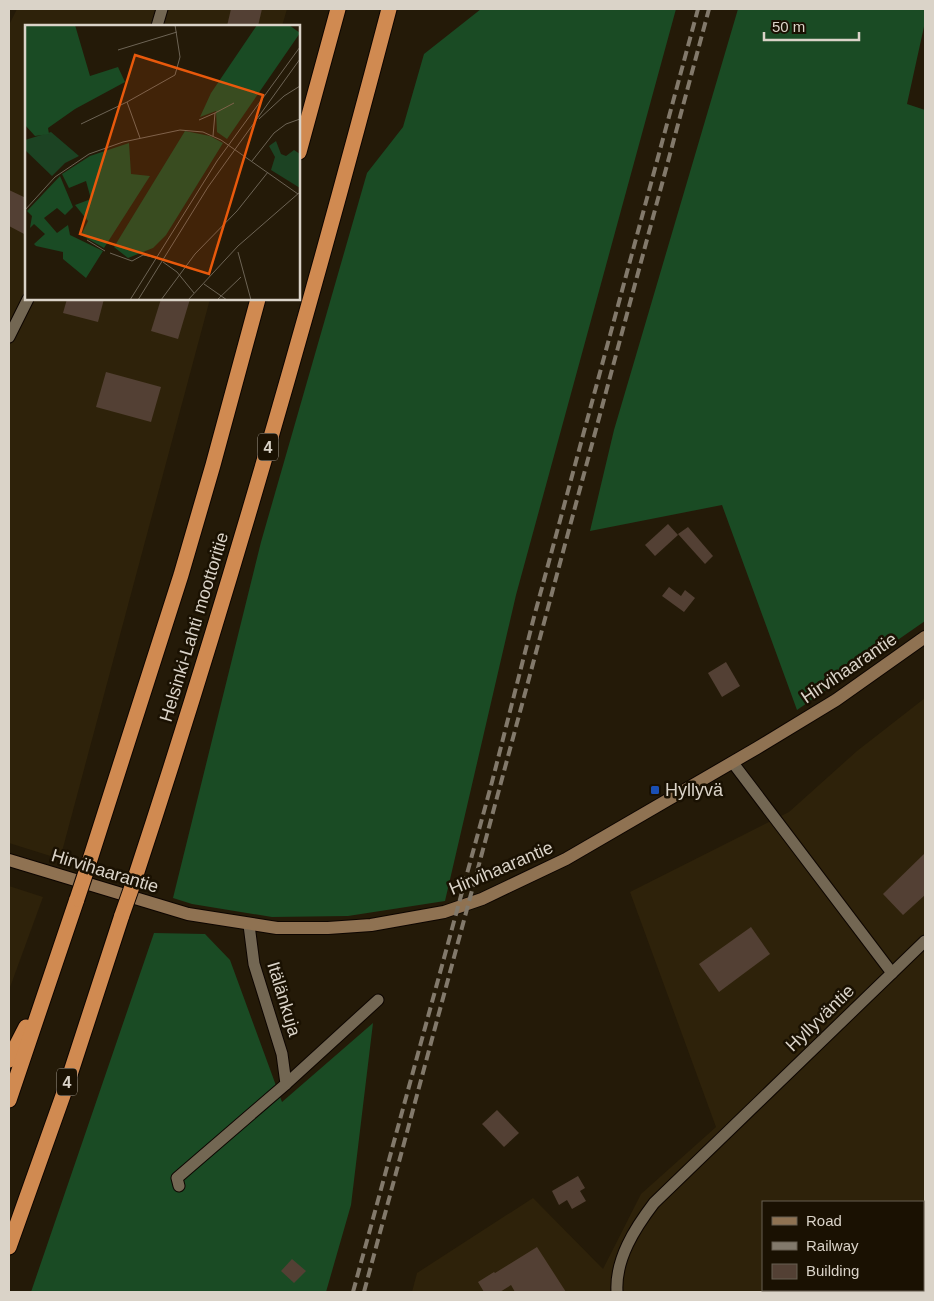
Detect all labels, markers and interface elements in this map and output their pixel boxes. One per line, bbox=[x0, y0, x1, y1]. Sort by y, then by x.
scale bar bbox=[764, 10, 859, 42]
text: 50 m bbox=[772, 18, 805, 35]
inset map bbox=[25, 25, 300, 300]
road number: 4 bbox=[258, 434, 278, 461]
street label: Helsinki-Lahti moottoritie bbox=[156, 530, 232, 724]
street label: Hirvihaarantie bbox=[797, 629, 901, 707]
place label: Hyllyvä bbox=[665, 780, 724, 800]
marker: Hyllyvä bbox=[649, 784, 661, 796]
street label: Hirvihaarantie bbox=[446, 837, 556, 899]
street label: Hirvihaarantie bbox=[49, 845, 161, 897]
street label: Itälänkuja bbox=[263, 959, 305, 1040]
street label: Hyllyväntie bbox=[782, 981, 858, 1055]
road number: 4 bbox=[57, 1068, 77, 1096]
legend bbox=[762, 1201, 924, 1291]
text: Road bbox=[806, 1212, 842, 1229]
text: Railway bbox=[806, 1237, 859, 1254]
text: Building bbox=[806, 1262, 859, 1279]

